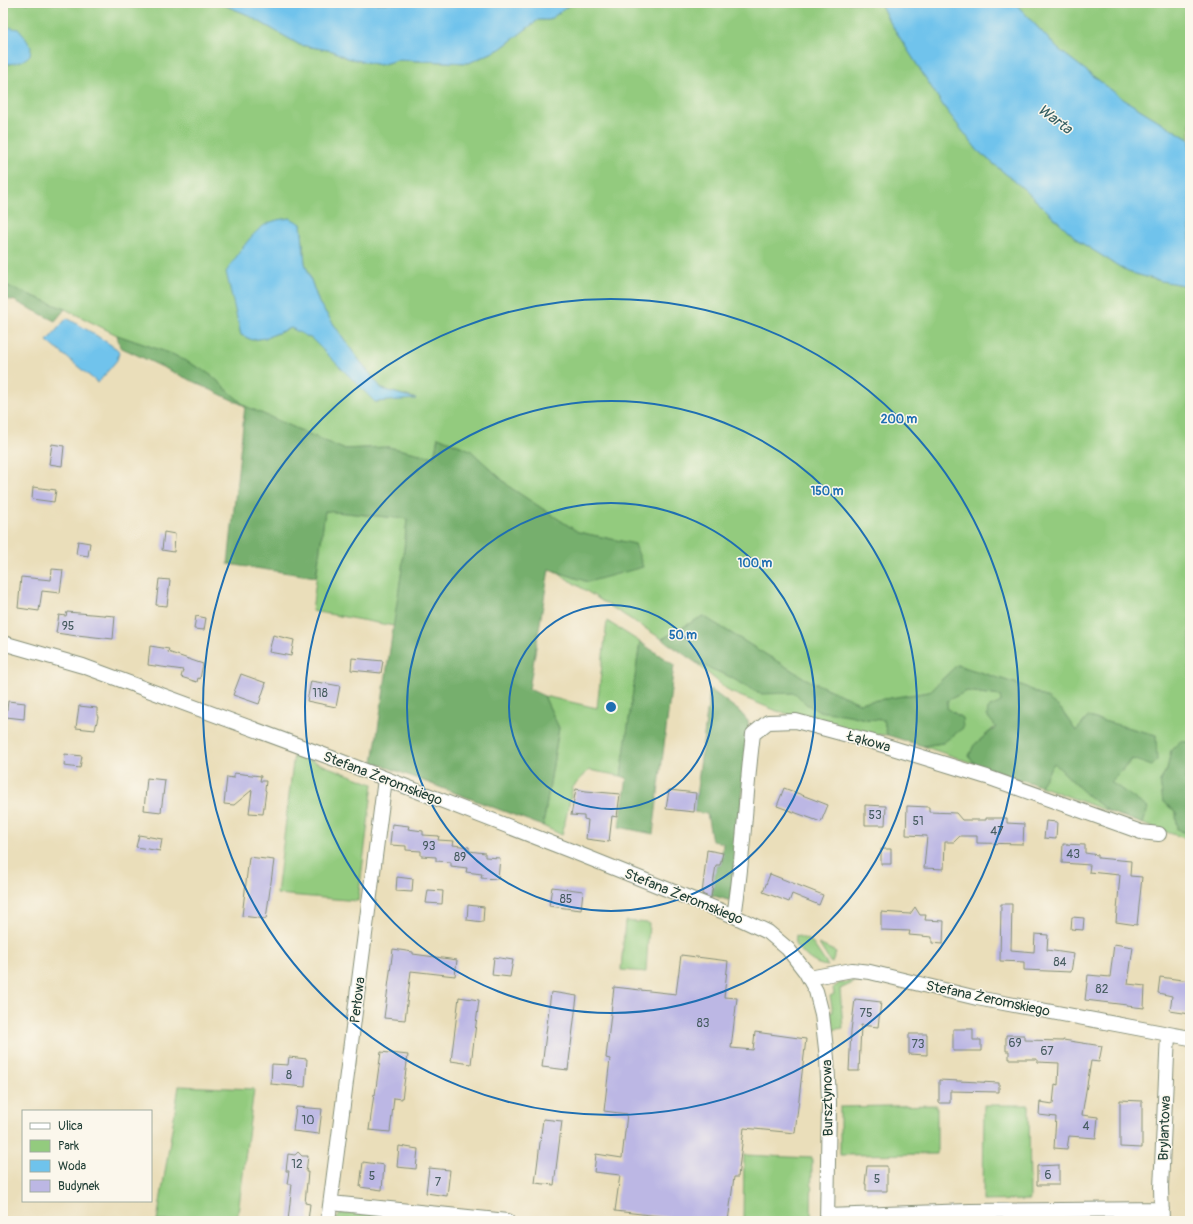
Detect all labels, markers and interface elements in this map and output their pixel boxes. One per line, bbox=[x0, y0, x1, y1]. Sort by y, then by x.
water label: Warta bbox=[1034, 100, 1076, 139]
text: 200 m bbox=[881, 412, 918, 427]
text: 150 m bbox=[811, 484, 844, 499]
text: 100 m bbox=[738, 556, 773, 571]
house number: 95 bbox=[62, 619, 74, 634]
text: 50 m bbox=[669, 628, 697, 643]
house number: 118 bbox=[312, 686, 328, 701]
centre of rings bbox=[604, 700, 618, 714]
street label: Łąkowa bbox=[844, 727, 893, 756]
street label: Stefana Żeromskiego bbox=[321, 748, 445, 809]
house number: 53 bbox=[868, 808, 882, 823]
house number: 51 bbox=[912, 814, 924, 829]
house number: 47 bbox=[990, 824, 1004, 839]
house number: 93 bbox=[423, 839, 436, 854]
house number: 43 bbox=[1066, 847, 1080, 862]
house number: 89 bbox=[454, 850, 466, 865]
street label: Stefana Żeromskiego bbox=[622, 865, 746, 928]
house number: 85 bbox=[560, 892, 572, 907]
house number: 84 bbox=[1053, 955, 1067, 970]
street label: Perłowa bbox=[346, 976, 369, 1024]
street label: Stefana Żeromskiego bbox=[924, 977, 1052, 1020]
house number: 82 bbox=[1096, 982, 1109, 997]
house number: 75 bbox=[860, 1006, 872, 1021]
house number: 83 bbox=[697, 1016, 710, 1031]
house number: 69 bbox=[1008, 1036, 1022, 1051]
house number: 73 bbox=[911, 1037, 925, 1052]
house number: 67 bbox=[1040, 1044, 1054, 1059]
street label: Bursztynowa bbox=[818, 1060, 837, 1136]
house number: 8 bbox=[286, 1068, 292, 1083]
street label: Brylantowa bbox=[1155, 1095, 1174, 1161]
legend bbox=[22, 1110, 152, 1202]
house number: 10 bbox=[302, 1113, 314, 1128]
text: Ulica bbox=[58, 1119, 83, 1134]
house number: 4 bbox=[1083, 1119, 1090, 1134]
text: Park bbox=[58, 1139, 79, 1154]
house number: 12 bbox=[291, 1157, 303, 1172]
text: Woda bbox=[58, 1159, 87, 1174]
house number: 6 bbox=[1045, 1168, 1052, 1183]
house number: 5 bbox=[369, 1169, 375, 1184]
house number: 5 bbox=[874, 1172, 880, 1187]
house number: 7 bbox=[435, 1175, 442, 1190]
text: Budynek bbox=[58, 1179, 100, 1194]

